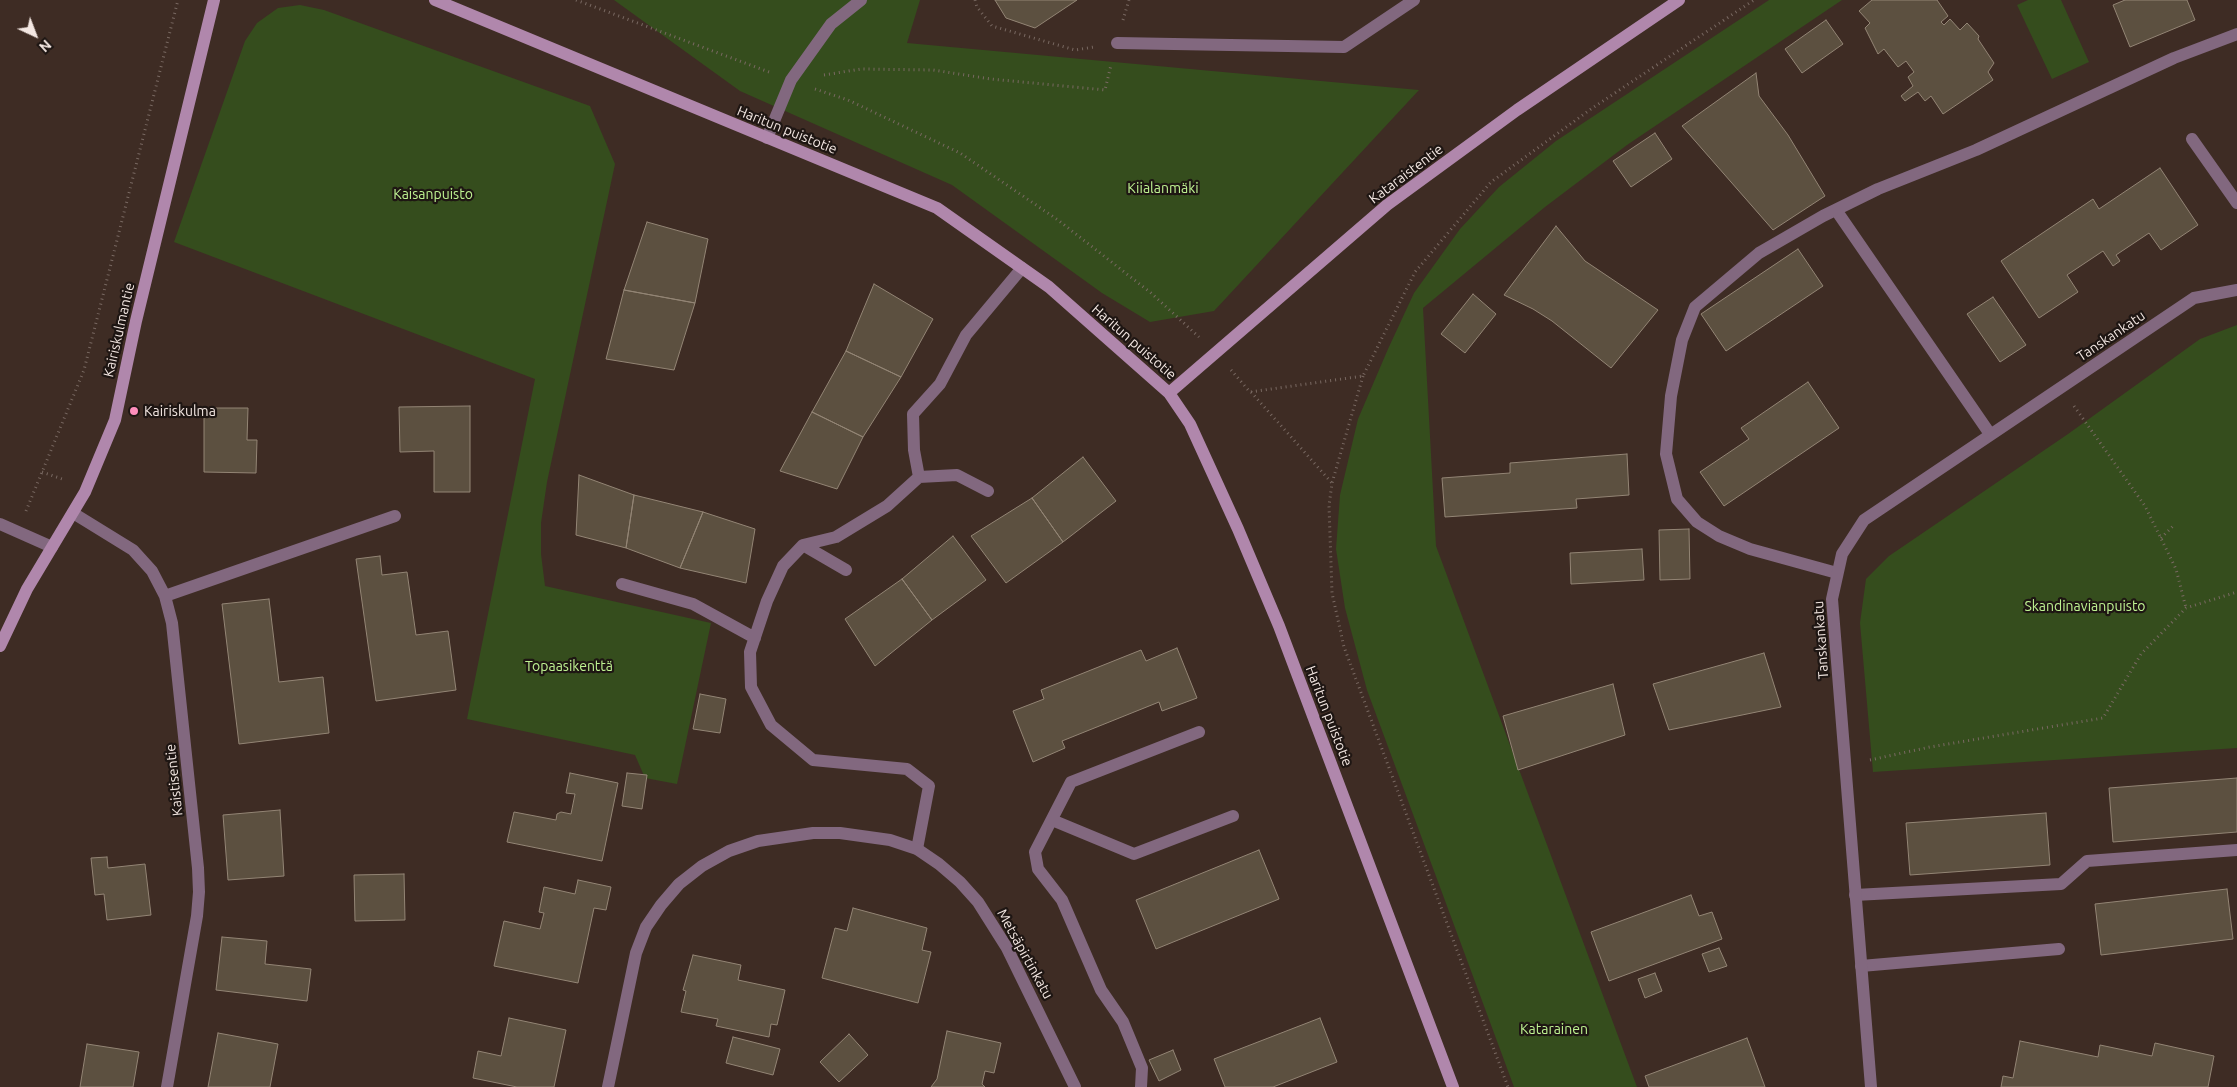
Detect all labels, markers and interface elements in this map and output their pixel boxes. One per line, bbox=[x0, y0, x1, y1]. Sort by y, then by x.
north arrow bbox=[10, 10, 60, 60]
text: N bbox=[36, 37, 55, 55]
street label: Haritun puistotie bbox=[735, 102, 839, 158]
street label: Kataraistentie bbox=[1366, 141, 1446, 207]
park label: Kiialanmäki bbox=[1127, 180, 1199, 196]
park label: Kaisanpuisto bbox=[393, 186, 473, 202]
street label: Kairiskulmantie bbox=[100, 281, 138, 379]
street label: Haritun puistotie bbox=[1088, 301, 1180, 383]
street label: Tanskankatu bbox=[2074, 307, 2148, 365]
place label: Kairiskulma bbox=[144, 403, 216, 419]
marker: Kairiskulma bbox=[128, 405, 140, 417]
park label: Skandinavianpuisto bbox=[2024, 598, 2146, 614]
street label: Tanskankatu bbox=[1810, 600, 1832, 680]
park label: Topaasikenttä bbox=[525, 658, 613, 674]
street label: Haritun puistotie bbox=[1302, 663, 1356, 769]
street label: Kaistisentie bbox=[162, 743, 186, 817]
street label: Metsäpirtinkatu bbox=[993, 906, 1057, 1002]
park label: Katarainen bbox=[1520, 1021, 1588, 1037]

